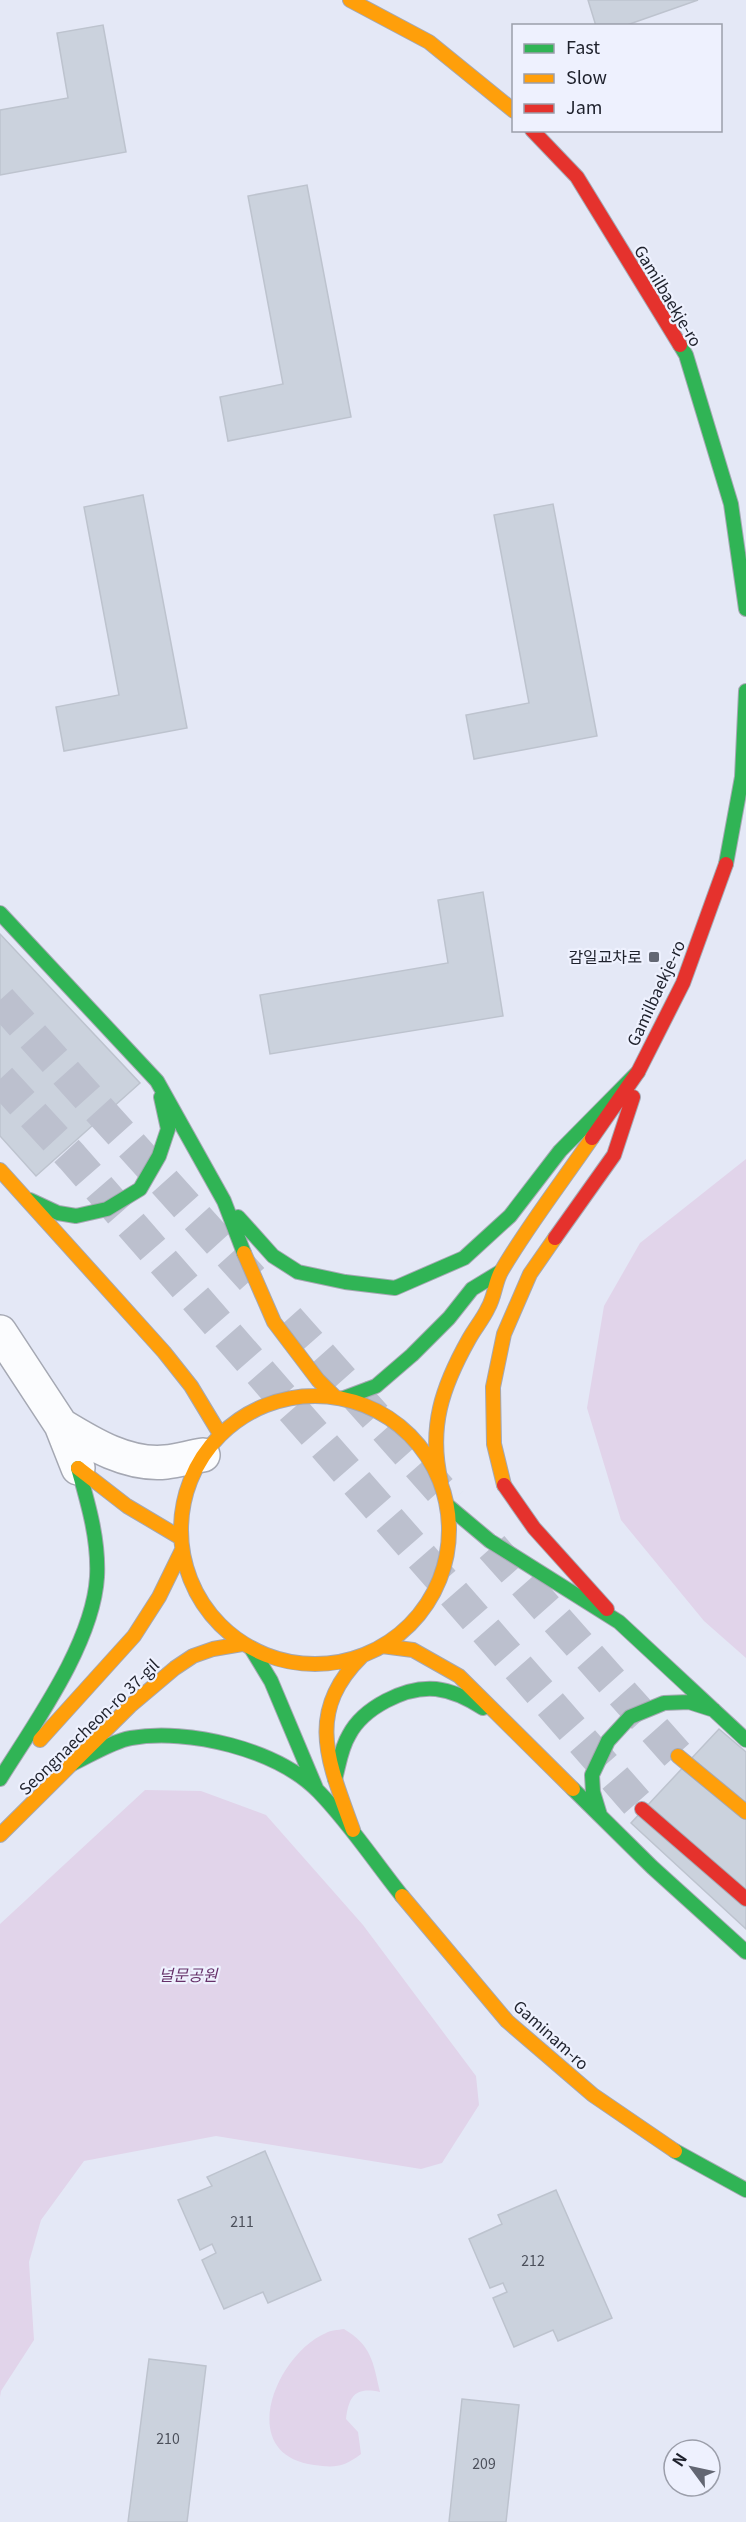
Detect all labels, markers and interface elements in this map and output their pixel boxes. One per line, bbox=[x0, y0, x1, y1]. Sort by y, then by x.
legend bbox=[512, 24, 722, 132]
text: Fast bbox=[566, 33, 600, 59]
text: Slow bbox=[566, 63, 607, 89]
text: Jam bbox=[566, 93, 602, 119]
street label: Gamilbaekje-ro bbox=[629, 240, 709, 351]
street label: Gamilbaekje-ro bbox=[620, 936, 690, 1050]
place label: 감일교차로 bbox=[568, 944, 642, 968]
marker: 감일교차로 bbox=[647, 950, 661, 964]
street label: Seongnaecheon-ro 37-gil bbox=[13, 1653, 164, 1800]
park label: 널문공원 bbox=[159, 1962, 219, 1986]
street label: Gaminam-ro bbox=[509, 1994, 595, 2075]
house number: 211 bbox=[230, 2211, 254, 2231]
house number: 212 bbox=[521, 2250, 545, 2270]
house number: 210 bbox=[156, 2428, 180, 2448]
north arrow bbox=[662, 2438, 722, 2498]
text: N bbox=[665, 2448, 692, 2471]
house number: 209 bbox=[472, 2453, 496, 2473]

